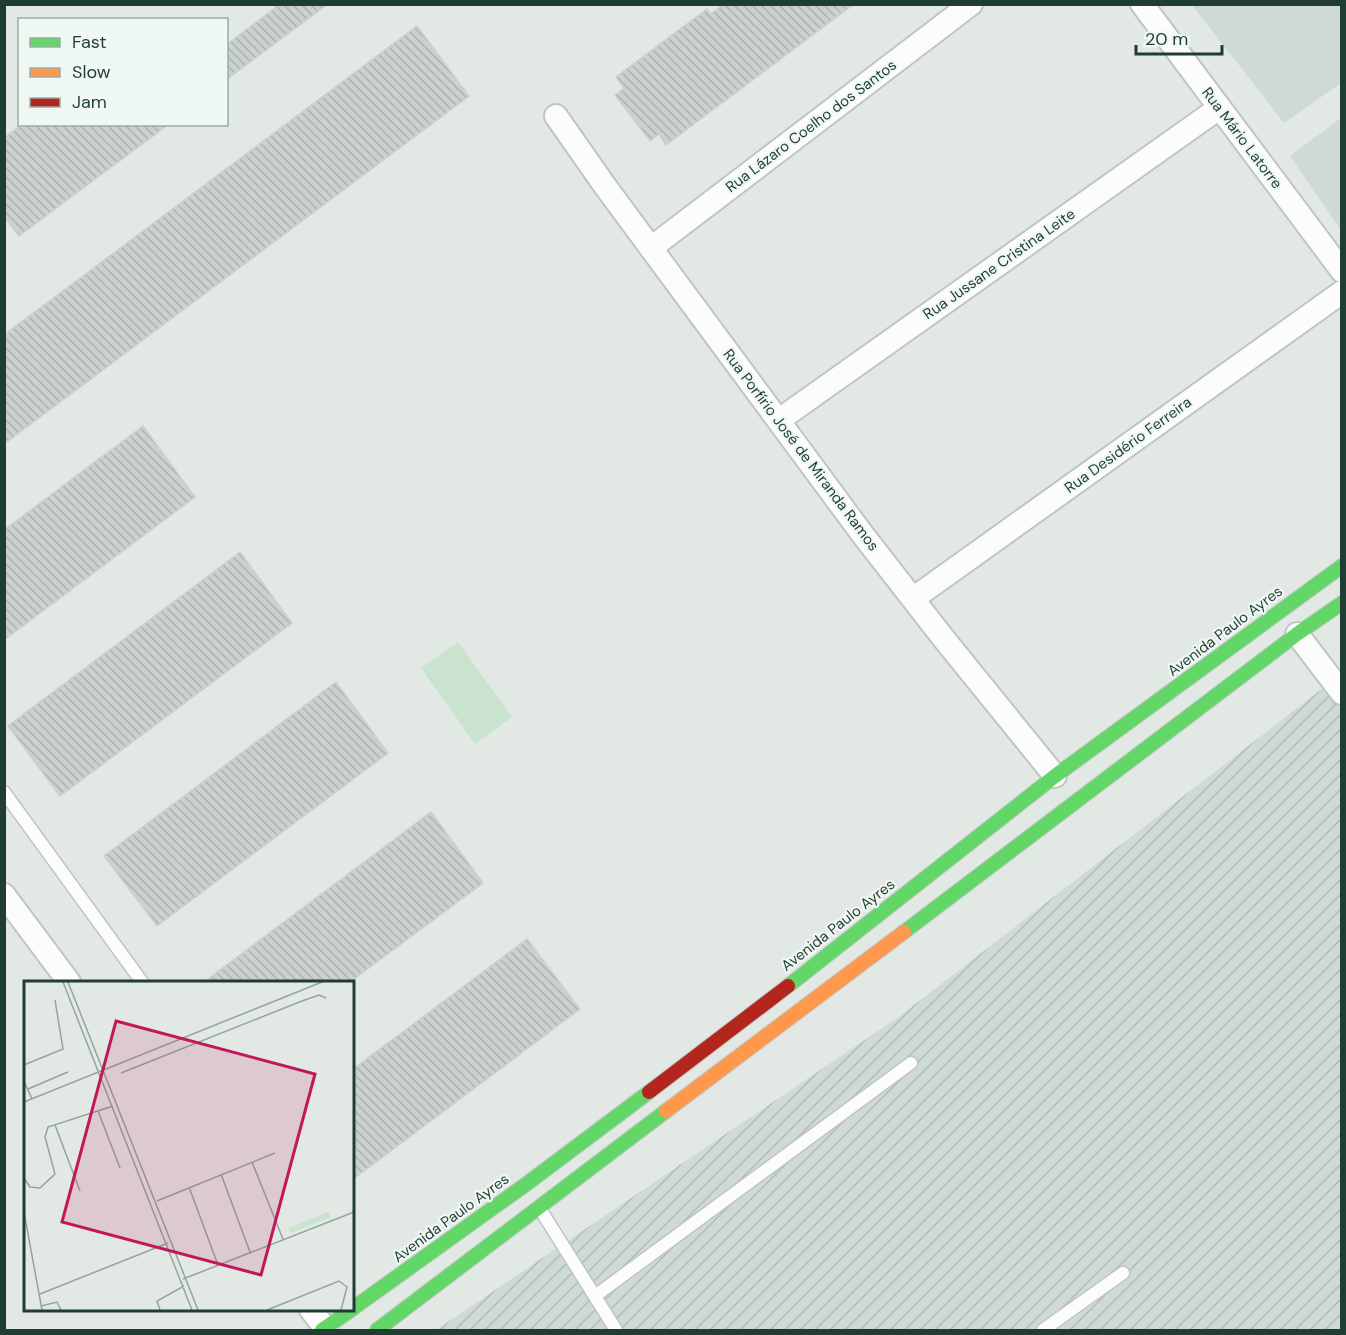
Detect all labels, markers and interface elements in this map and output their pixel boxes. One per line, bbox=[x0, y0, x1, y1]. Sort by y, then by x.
legend bbox=[18, 18, 228, 126]
scale bar bbox=[1136, 18, 1222, 56]
text: 20 m bbox=[1145, 27, 1188, 51]
text: Fast bbox=[72, 30, 107, 54]
street label: Rua Lázaro Coelho dos Santos bbox=[721, 55, 901, 197]
text: Slow bbox=[72, 60, 111, 84]
street label: Rua Mário Latorre bbox=[1197, 83, 1287, 193]
text: Jam bbox=[72, 90, 107, 114]
street label: Rua Jussane Cristina Leite bbox=[919, 204, 1079, 324]
street label: Rua Porfírio José de Miranda Ramos bbox=[718, 345, 884, 555]
street label: Rua Desidério Ferreira bbox=[1060, 392, 1196, 498]
street label: Avenida Paulo Ayres bbox=[1163, 581, 1287, 681]
street label: Avenida Paulo Ayres bbox=[777, 874, 899, 976]
inset map bbox=[24, 981, 354, 1311]
street label: Avenida Paulo Ayres bbox=[389, 1169, 513, 1267]

